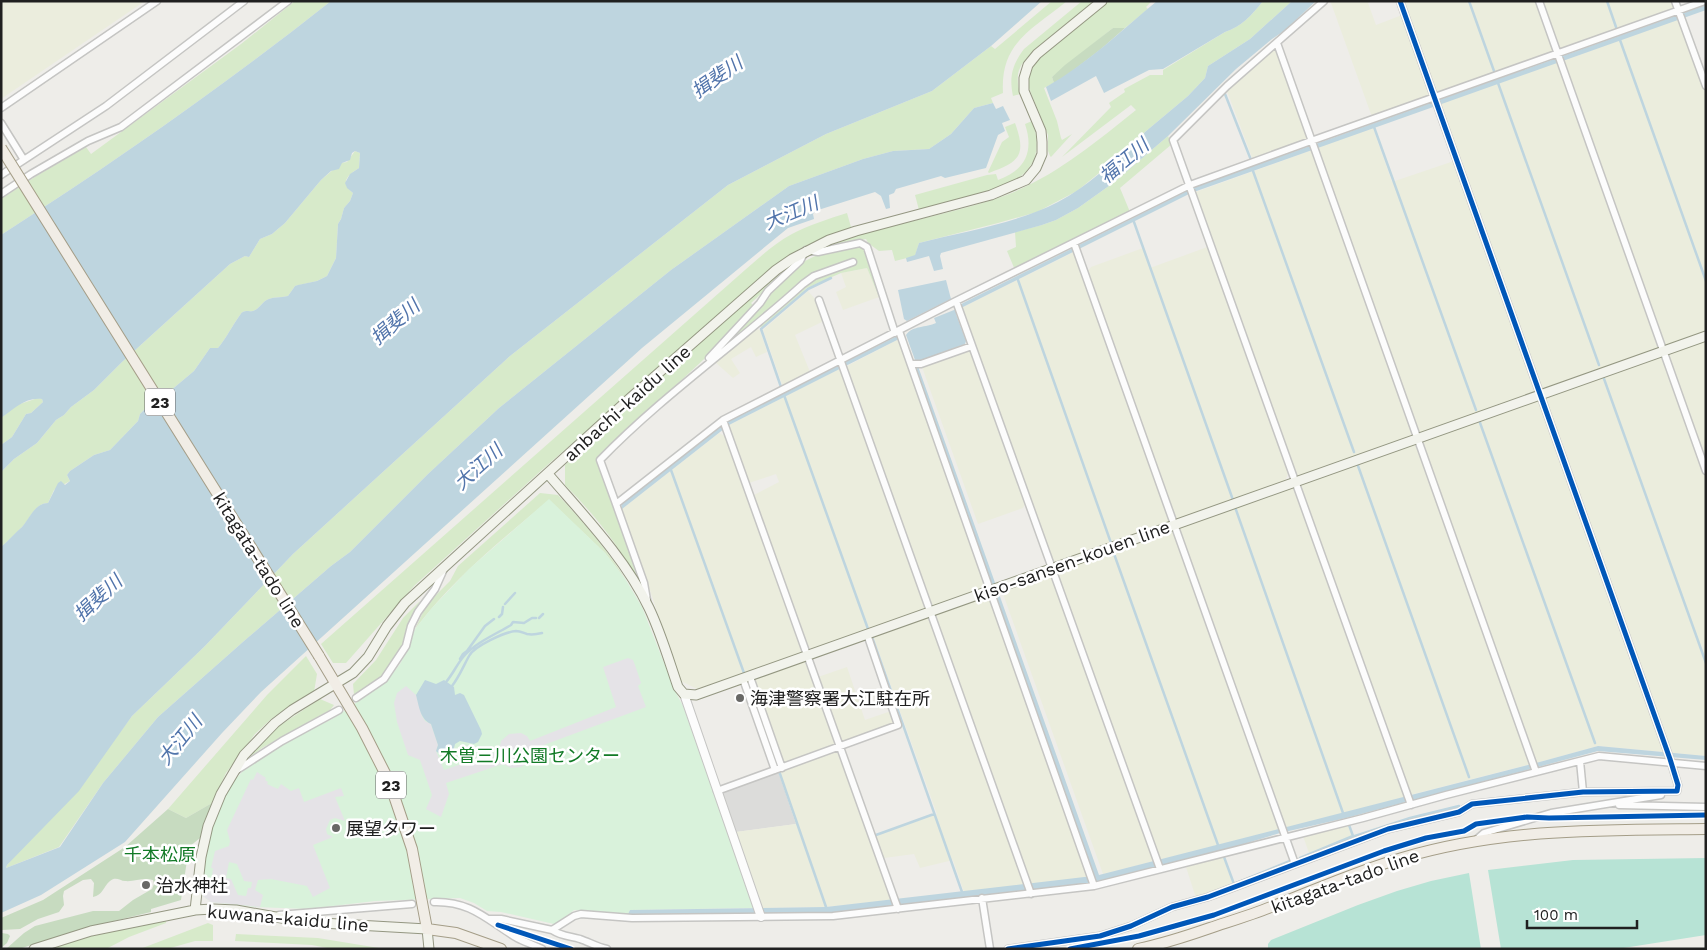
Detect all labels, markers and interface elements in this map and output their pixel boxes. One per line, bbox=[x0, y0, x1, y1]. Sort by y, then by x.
water label: 揖斐川 bbox=[687, 50, 749, 103]
water label: 福江川 bbox=[1095, 133, 1155, 188]
water label: 大江川 bbox=[760, 190, 824, 235]
water label: 揖斐川 bbox=[366, 293, 426, 349]
street label: anbachi-kaidu line bbox=[559, 341, 695, 465]
road number: 23 bbox=[145, 388, 175, 416]
water label: 大江川 bbox=[449, 438, 508, 495]
street label: kitagata-tado line bbox=[209, 488, 309, 632]
street label: kiso-sansen-kouen line bbox=[971, 516, 1173, 606]
water label: 揖斐川 bbox=[69, 569, 128, 626]
place label: 海津警察署大江駐在所 bbox=[750, 688, 930, 709]
marker: 海津警察署大江駐在所 bbox=[734, 692, 746, 704]
water label: 大江川 bbox=[153, 709, 208, 769]
park label: 木曽三川公園センター bbox=[440, 745, 620, 766]
road number: 23 bbox=[376, 772, 406, 798]
place label: 展望タワー bbox=[346, 818, 436, 839]
marker: 展望タワー bbox=[330, 822, 342, 834]
park label: 千本松原 bbox=[124, 844, 196, 865]
street label: kitagata-tado line bbox=[1268, 844, 1422, 918]
place label: 治水神社 bbox=[156, 875, 228, 896]
marker: 治水神社 bbox=[140, 879, 152, 891]
scale bar bbox=[1527, 898, 1637, 930]
street label: kuwana-kaidu line bbox=[206, 900, 370, 936]
text: 100 m bbox=[1534, 906, 1578, 924]

